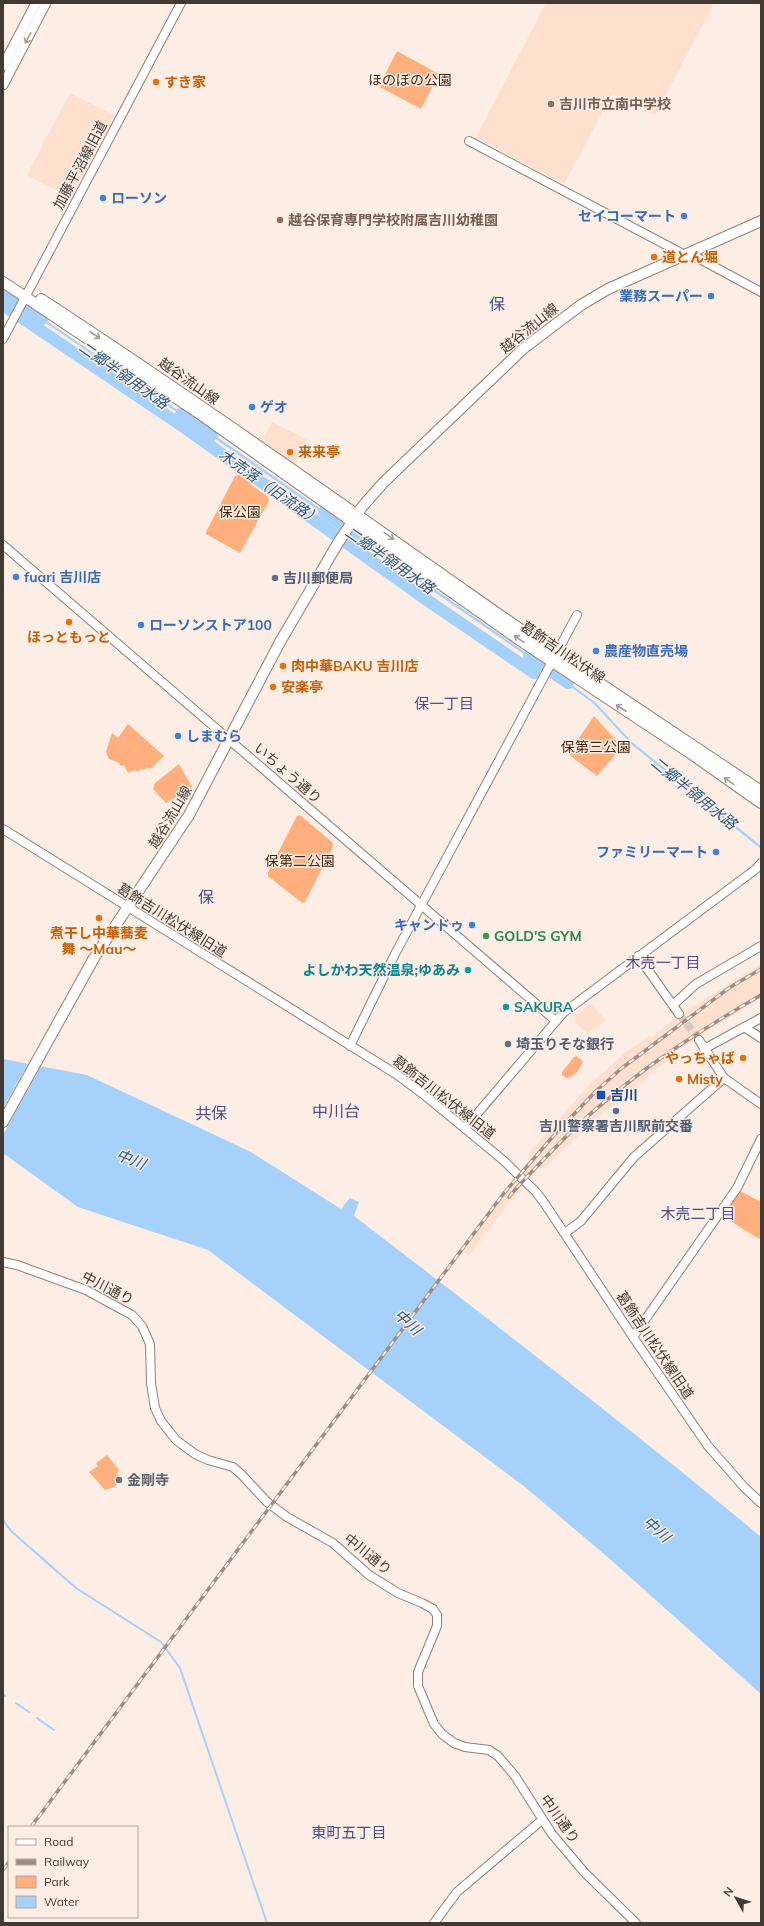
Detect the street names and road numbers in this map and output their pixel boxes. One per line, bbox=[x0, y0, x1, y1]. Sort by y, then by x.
street label: 加藤平沼線旧道 bbox=[49, 118, 111, 212]
street label: 越谷流山線 bbox=[496, 299, 562, 357]
street label: 越谷流山線 bbox=[155, 354, 223, 408]
street label: 葛飾吉川松伏線 bbox=[517, 617, 609, 687]
street label: いちょう通り bbox=[250, 739, 326, 807]
street label: 越谷流山線 bbox=[144, 782, 196, 852]
street label: 葛飾吉川松伏線旧道 bbox=[114, 879, 230, 961]
street label: 葛飾吉川松伏線旧道 bbox=[389, 1051, 499, 1143]
street label: 中川通り bbox=[79, 1267, 137, 1309]
street label: 葛飾吉川松伏線旧道 bbox=[612, 1288, 698, 1402]
street label: 中川通り bbox=[341, 1529, 395, 1579]
street label: 中川通り bbox=[537, 1791, 583, 1847]

